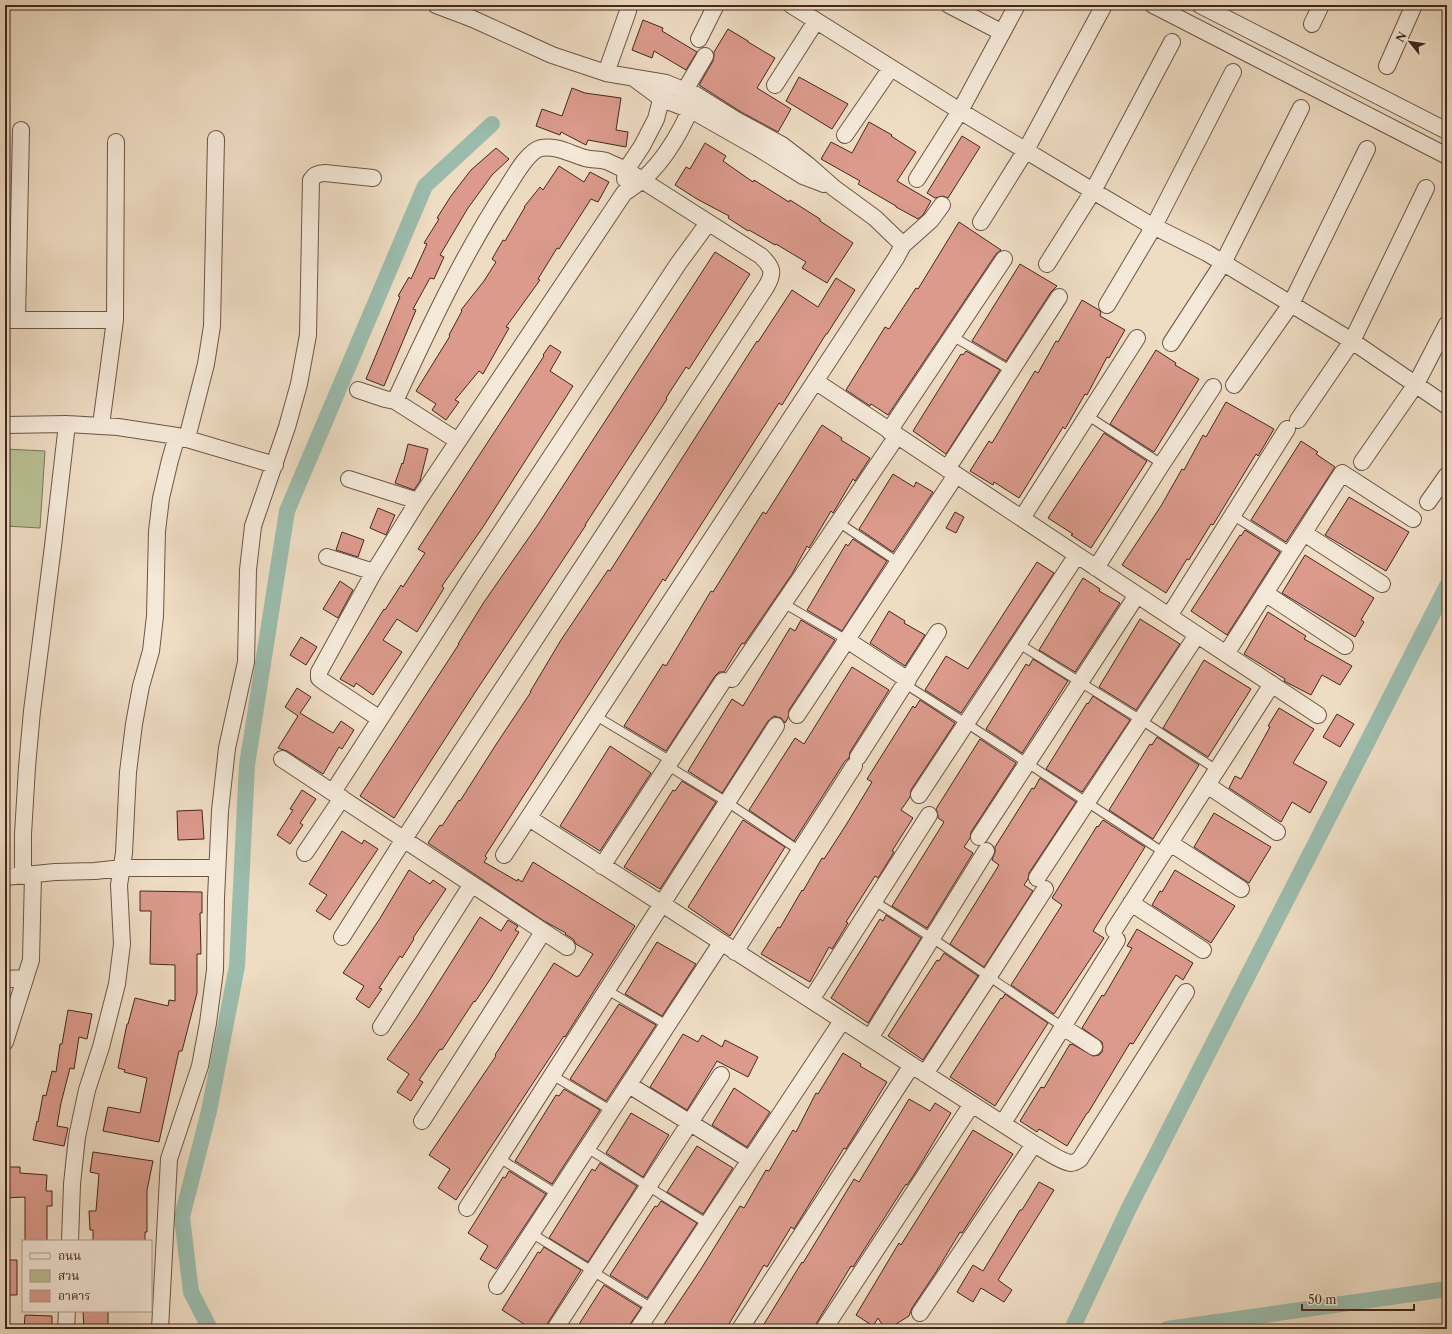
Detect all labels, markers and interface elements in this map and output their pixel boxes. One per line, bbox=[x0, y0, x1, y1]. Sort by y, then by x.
north arrow bbox=[1390, 22, 1430, 62]
text: N bbox=[1393, 29, 1410, 45]
legend bbox=[22, 1240, 152, 1312]
text: ถนน bbox=[58, 1248, 81, 1263]
text: สวน bbox=[58, 1268, 80, 1283]
scale bar bbox=[1302, 1286, 1414, 1312]
text: อาคาร bbox=[58, 1288, 90, 1303]
text: 50 m bbox=[1308, 1292, 1337, 1307]

